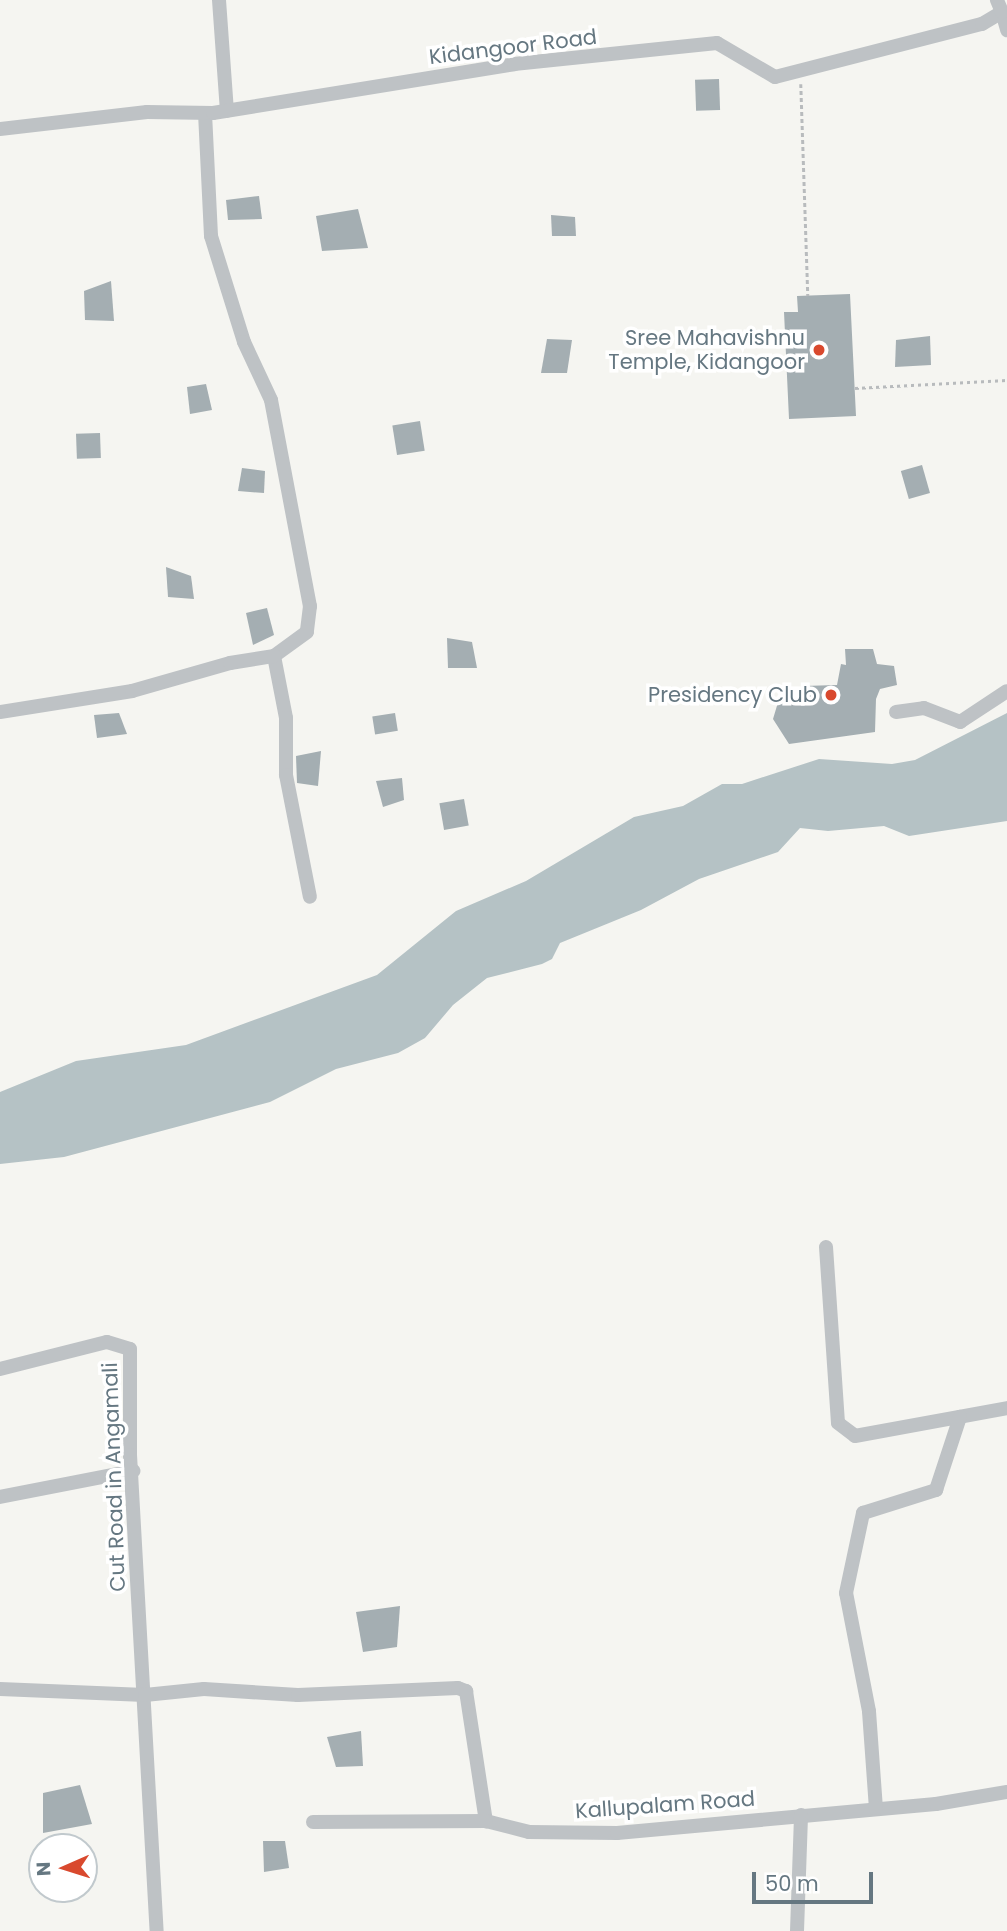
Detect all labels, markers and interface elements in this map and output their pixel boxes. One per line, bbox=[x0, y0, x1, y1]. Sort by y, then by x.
street label: Kidangoor Road bbox=[428, 24, 598, 70]
place label: Sree Mahavishnu Temple, Kidangoor bbox=[608, 325, 805, 375]
marker: Sree Mahavishnu Temple, Kidangoor bbox=[811, 342, 827, 358]
place label: Presidency Club bbox=[648, 682, 817, 708]
marker: Presidency Club bbox=[823, 687, 839, 703]
street label: Cut Road in Angamali bbox=[97, 1362, 131, 1592]
street label: Kallupalam Road bbox=[574, 1786, 756, 1824]
north arrow bbox=[28, 1833, 98, 1903]
scale bar bbox=[755, 1857, 876, 1901]
text: N bbox=[30, 1861, 57, 1877]
text: 50 m bbox=[765, 1869, 819, 1898]

